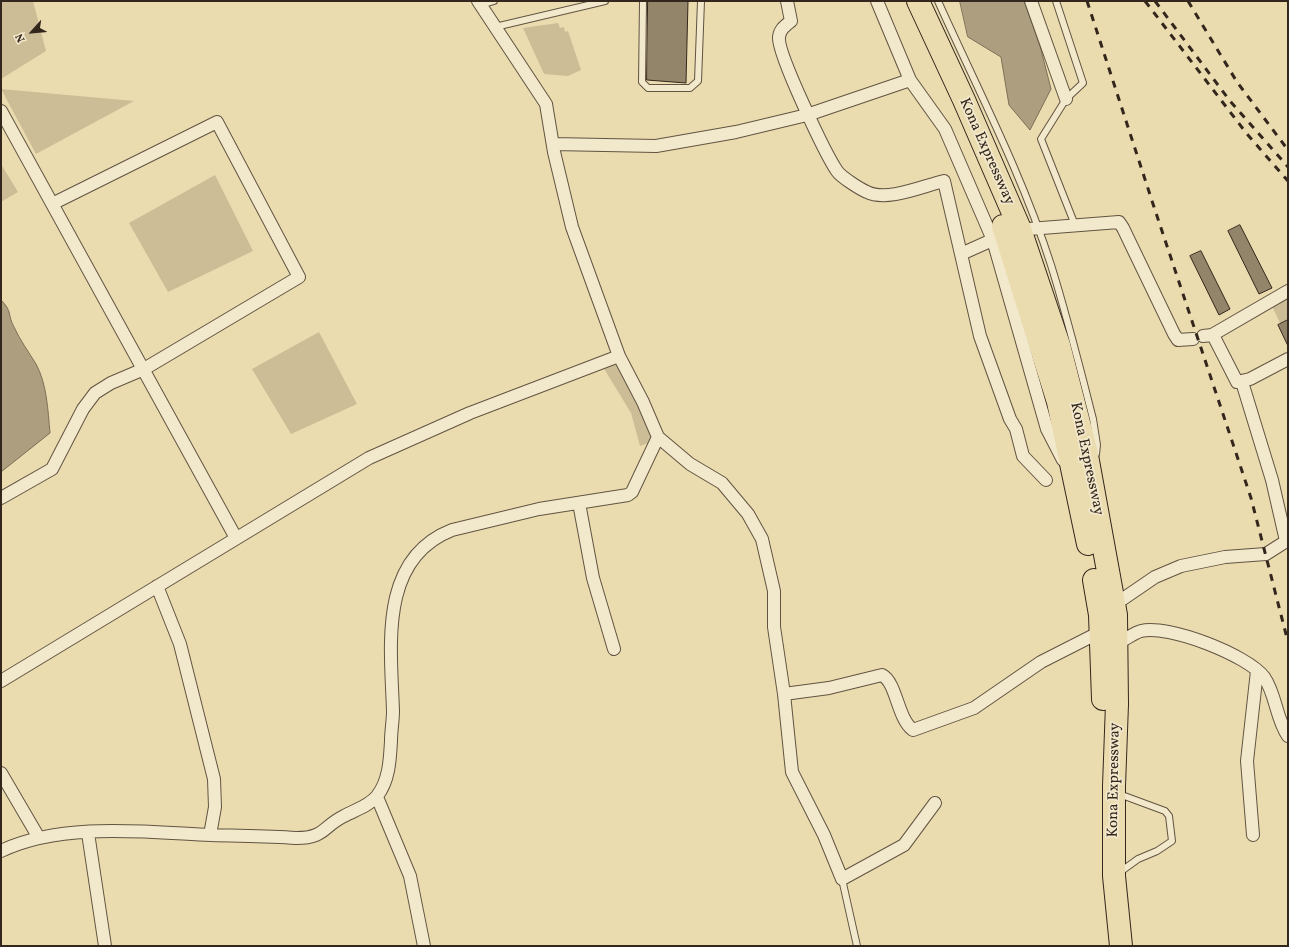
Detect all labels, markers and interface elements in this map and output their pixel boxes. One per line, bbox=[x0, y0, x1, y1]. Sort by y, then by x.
north arrow bbox=[12, 12, 52, 52]
text: N bbox=[12, 31, 29, 45]
street label: Kona Expressway bbox=[954, 96, 1018, 208]
street label: Kona Expressway bbox=[1065, 401, 1107, 517]
street label: Kona Expressway bbox=[1105, 722, 1125, 838]

